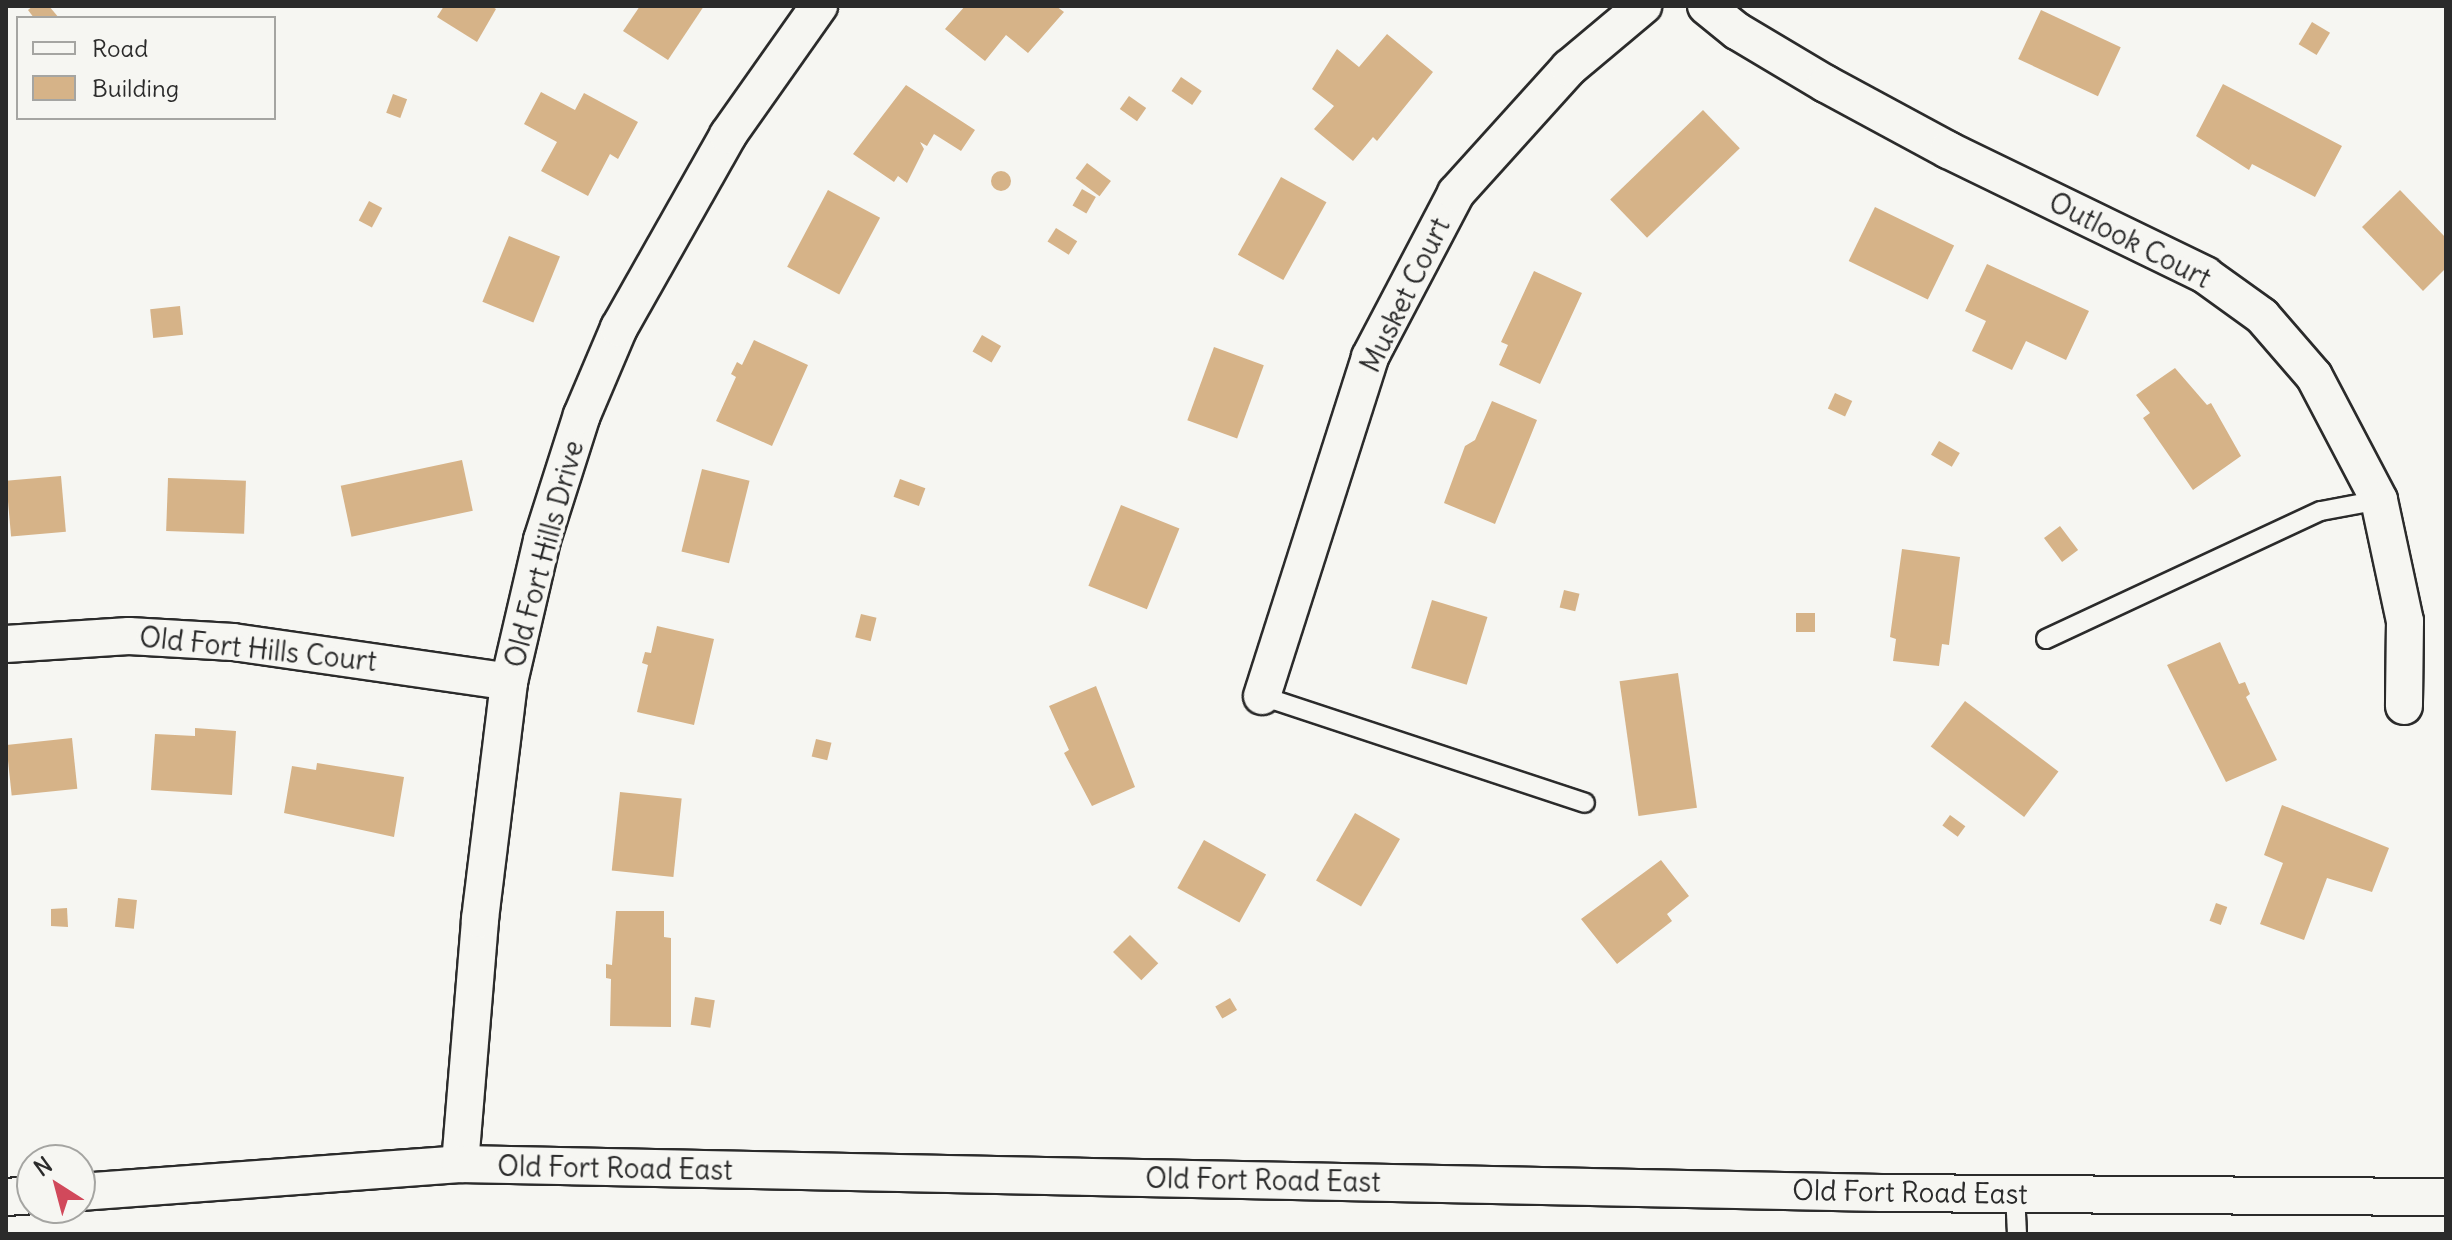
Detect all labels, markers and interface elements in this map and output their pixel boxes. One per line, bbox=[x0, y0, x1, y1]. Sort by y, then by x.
legend bbox=[16, 16, 276, 120]
text: Road bbox=[92, 33, 148, 63]
text: Building bbox=[92, 73, 179, 103]
street label: Outlook Court bbox=[2043, 185, 2217, 295]
street label: Musket Court bbox=[1353, 212, 1457, 378]
street label: Old Fort Hills Drive bbox=[498, 437, 590, 671]
street label: Old Fort Hills Court bbox=[138, 620, 378, 678]
north arrow bbox=[16, 1144, 96, 1224]
street label: Old Fort Road East bbox=[497, 1149, 733, 1187]
text: N bbox=[29, 1150, 57, 1182]
street label: Old Fort Road East bbox=[1145, 1161, 1381, 1199]
street label: Old Fort Road East bbox=[1792, 1173, 2028, 1211]

